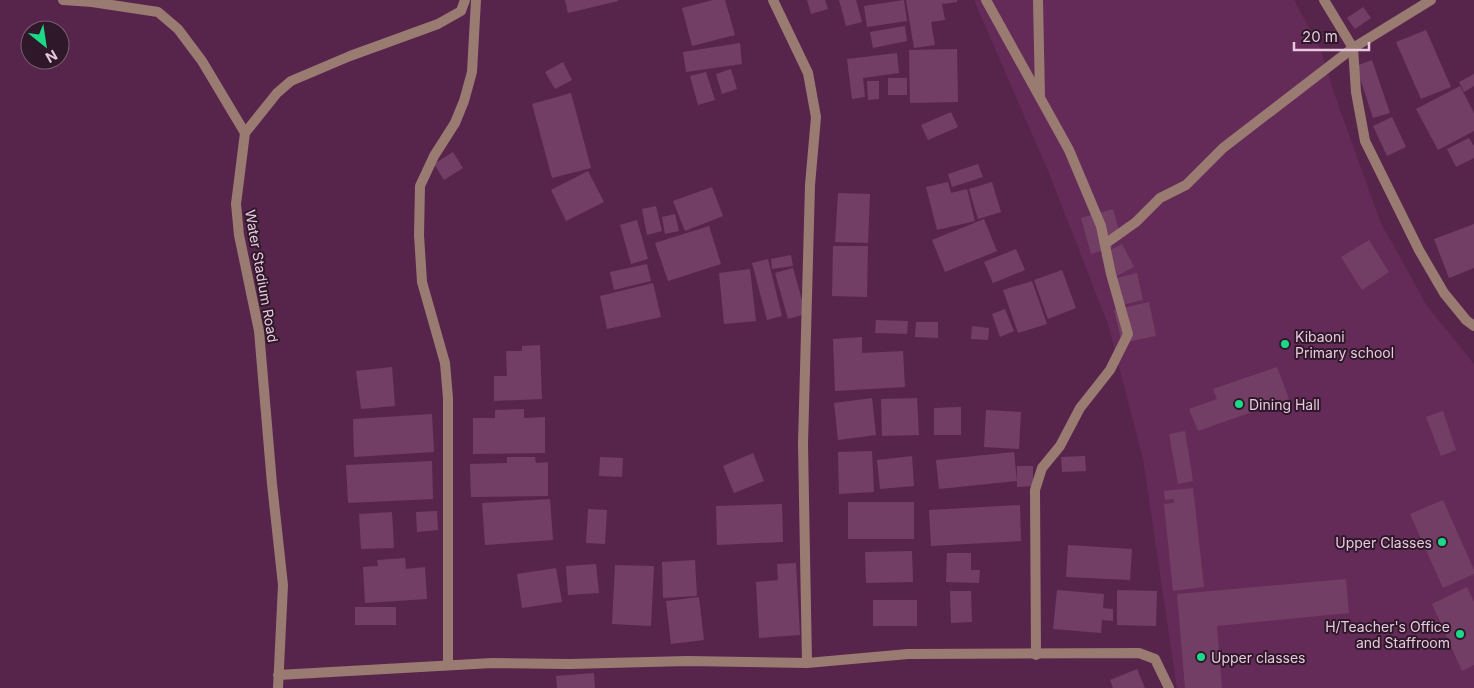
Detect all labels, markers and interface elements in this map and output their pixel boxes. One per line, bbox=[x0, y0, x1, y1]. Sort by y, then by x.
north arrow bbox=[20, 20, 70, 70]
scale bar bbox=[1294, 20, 1369, 52]
text: 20 m bbox=[1302, 27, 1338, 46]
text: N bbox=[43, 47, 61, 67]
street label: Water Stadium Road bbox=[242, 208, 282, 344]
place label: Kibaoni Primary school bbox=[1295, 328, 1394, 361]
marker: Kibaoni Primary school bbox=[1279, 338, 1291, 350]
place label: Dining Hall bbox=[1249, 396, 1320, 413]
marker: Dining Hall bbox=[1233, 398, 1245, 410]
place label: Upper Classes bbox=[1335, 534, 1432, 551]
marker: Upper Classes bbox=[1436, 536, 1448, 548]
place label: H/Teacher's Office and Staffroom bbox=[1325, 618, 1450, 651]
marker: H/Teacher's Office and Staffroom bbox=[1454, 628, 1466, 640]
place label: Upper classes bbox=[1211, 649, 1306, 666]
marker: Upper classes bbox=[1195, 651, 1207, 663]

